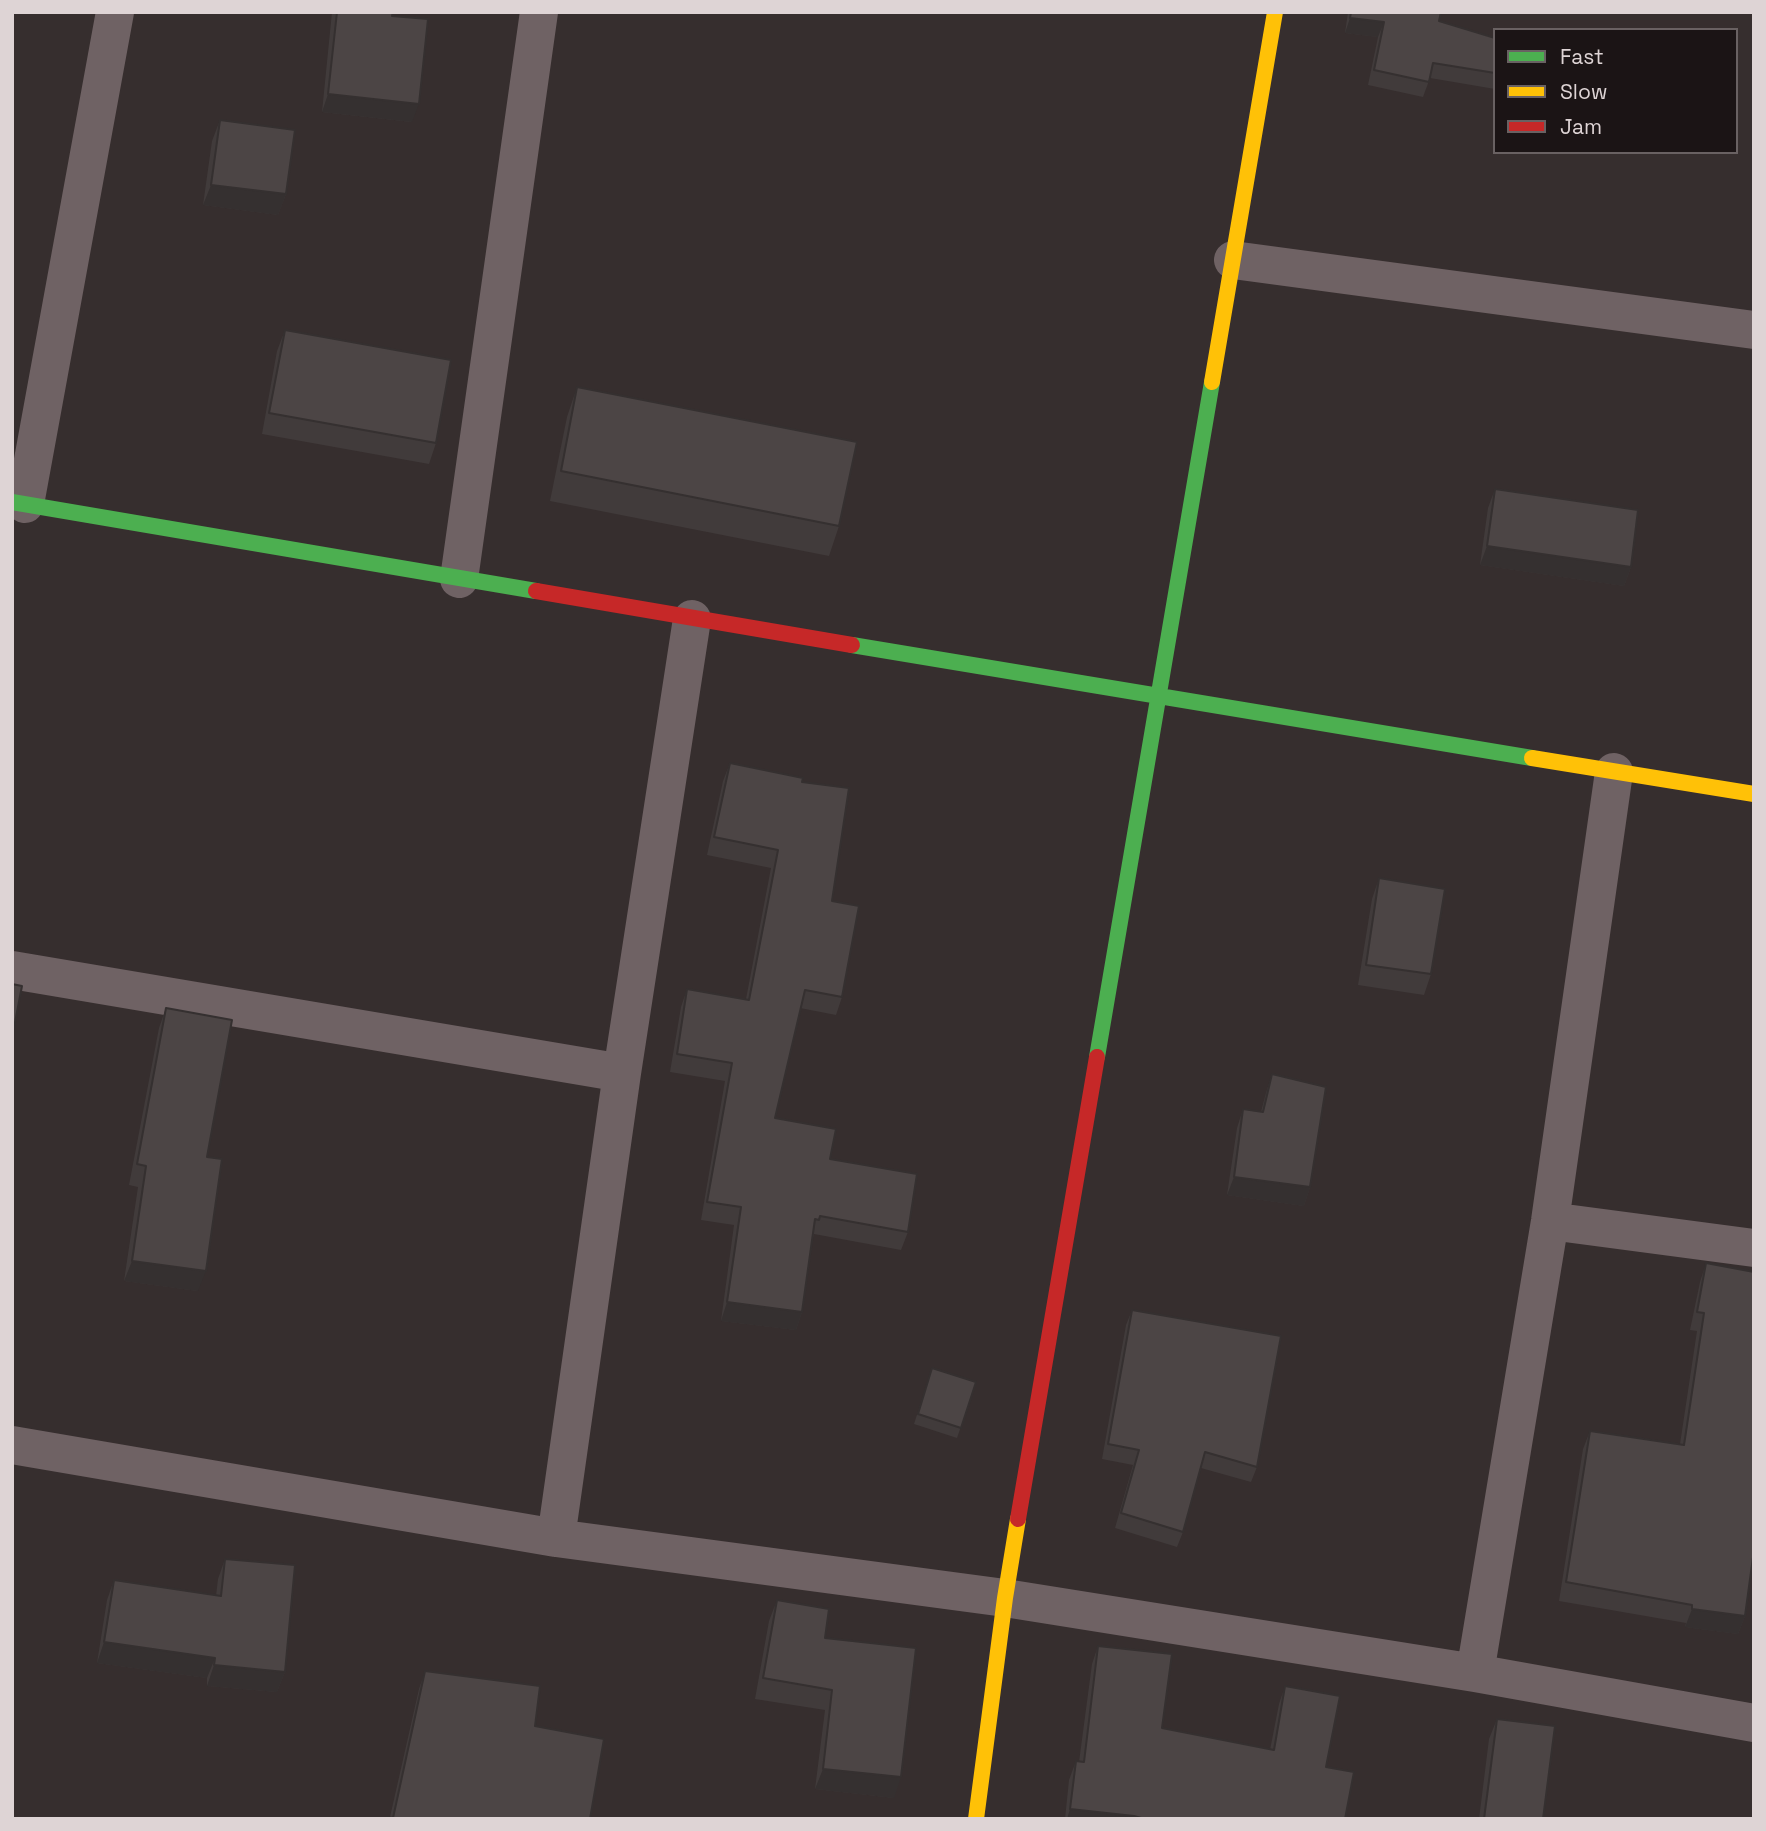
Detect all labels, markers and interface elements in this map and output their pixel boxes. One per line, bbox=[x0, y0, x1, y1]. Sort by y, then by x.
legend bbox=[1493, 28, 1738, 154]
text: Fast bbox=[1560, 43, 1604, 70]
text: Slow bbox=[1560, 78, 1608, 105]
text: Jam bbox=[1560, 113, 1602, 140]

